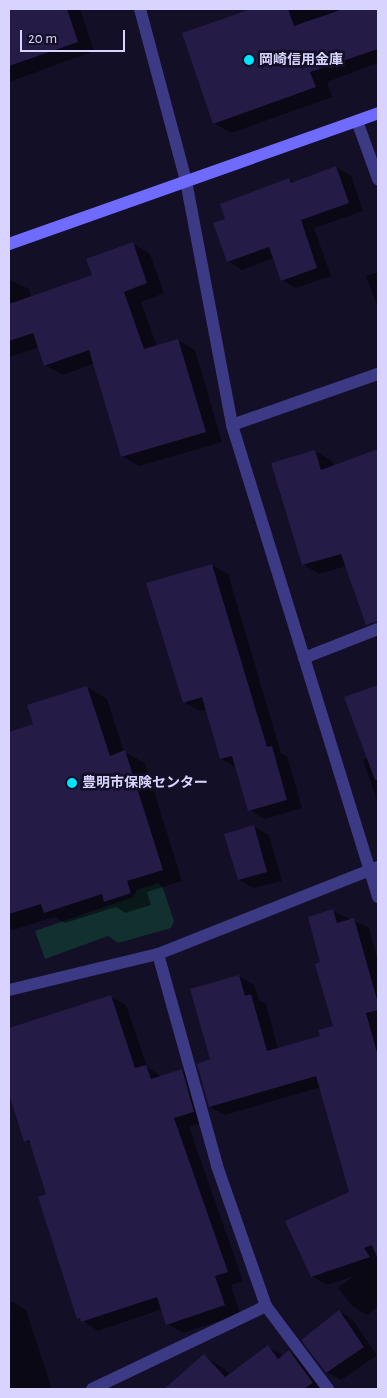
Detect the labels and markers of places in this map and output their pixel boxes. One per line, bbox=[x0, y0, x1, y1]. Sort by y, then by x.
place label: 岡崎信用金庫 bbox=[259, 52, 343, 68]
marker: 岡崎信用金庫 bbox=[243, 54, 255, 66]
place label: 豊明市保険センター bbox=[82, 775, 208, 791]
marker: 豊明市保険センター bbox=[66, 777, 78, 789]

